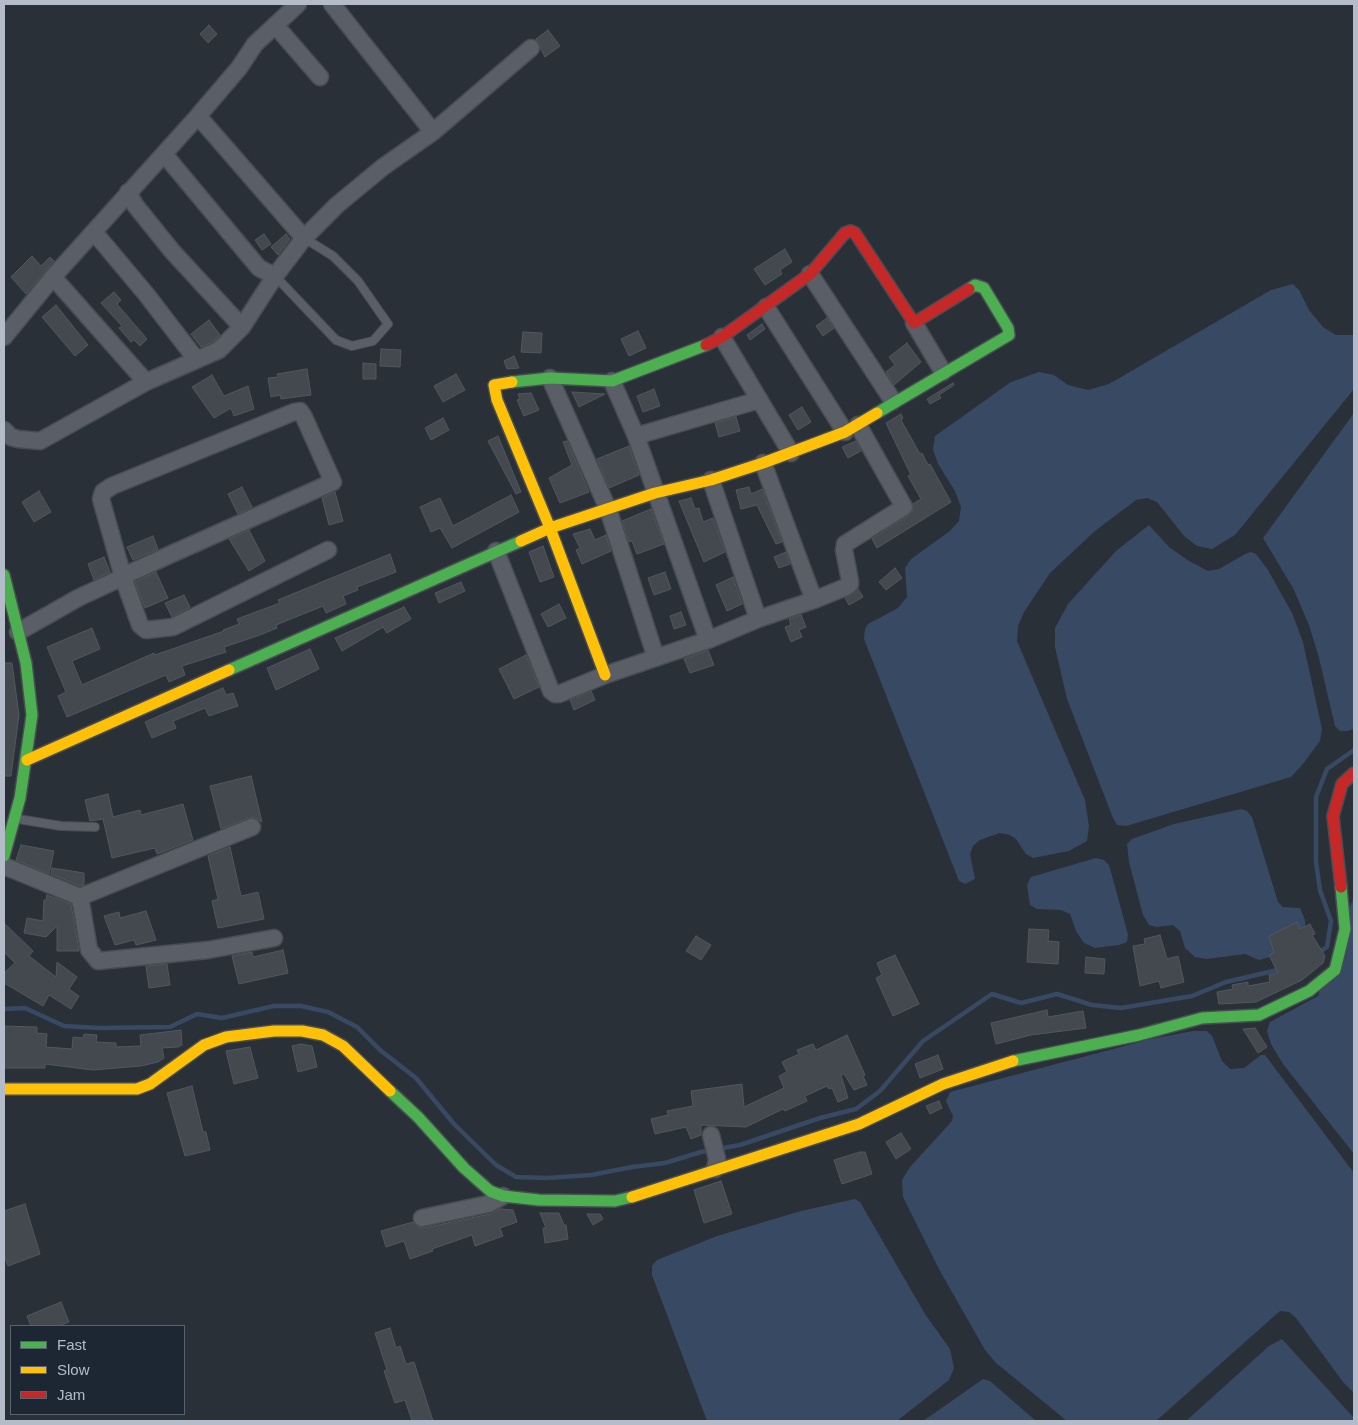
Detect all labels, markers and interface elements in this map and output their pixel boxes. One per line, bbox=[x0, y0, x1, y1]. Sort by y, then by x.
legend bbox=[10, 1325, 185, 1415]
text: Fast bbox=[57, 1336, 86, 1353]
text: Slow bbox=[57, 1361, 90, 1378]
text: Jam bbox=[57, 1386, 85, 1403]

